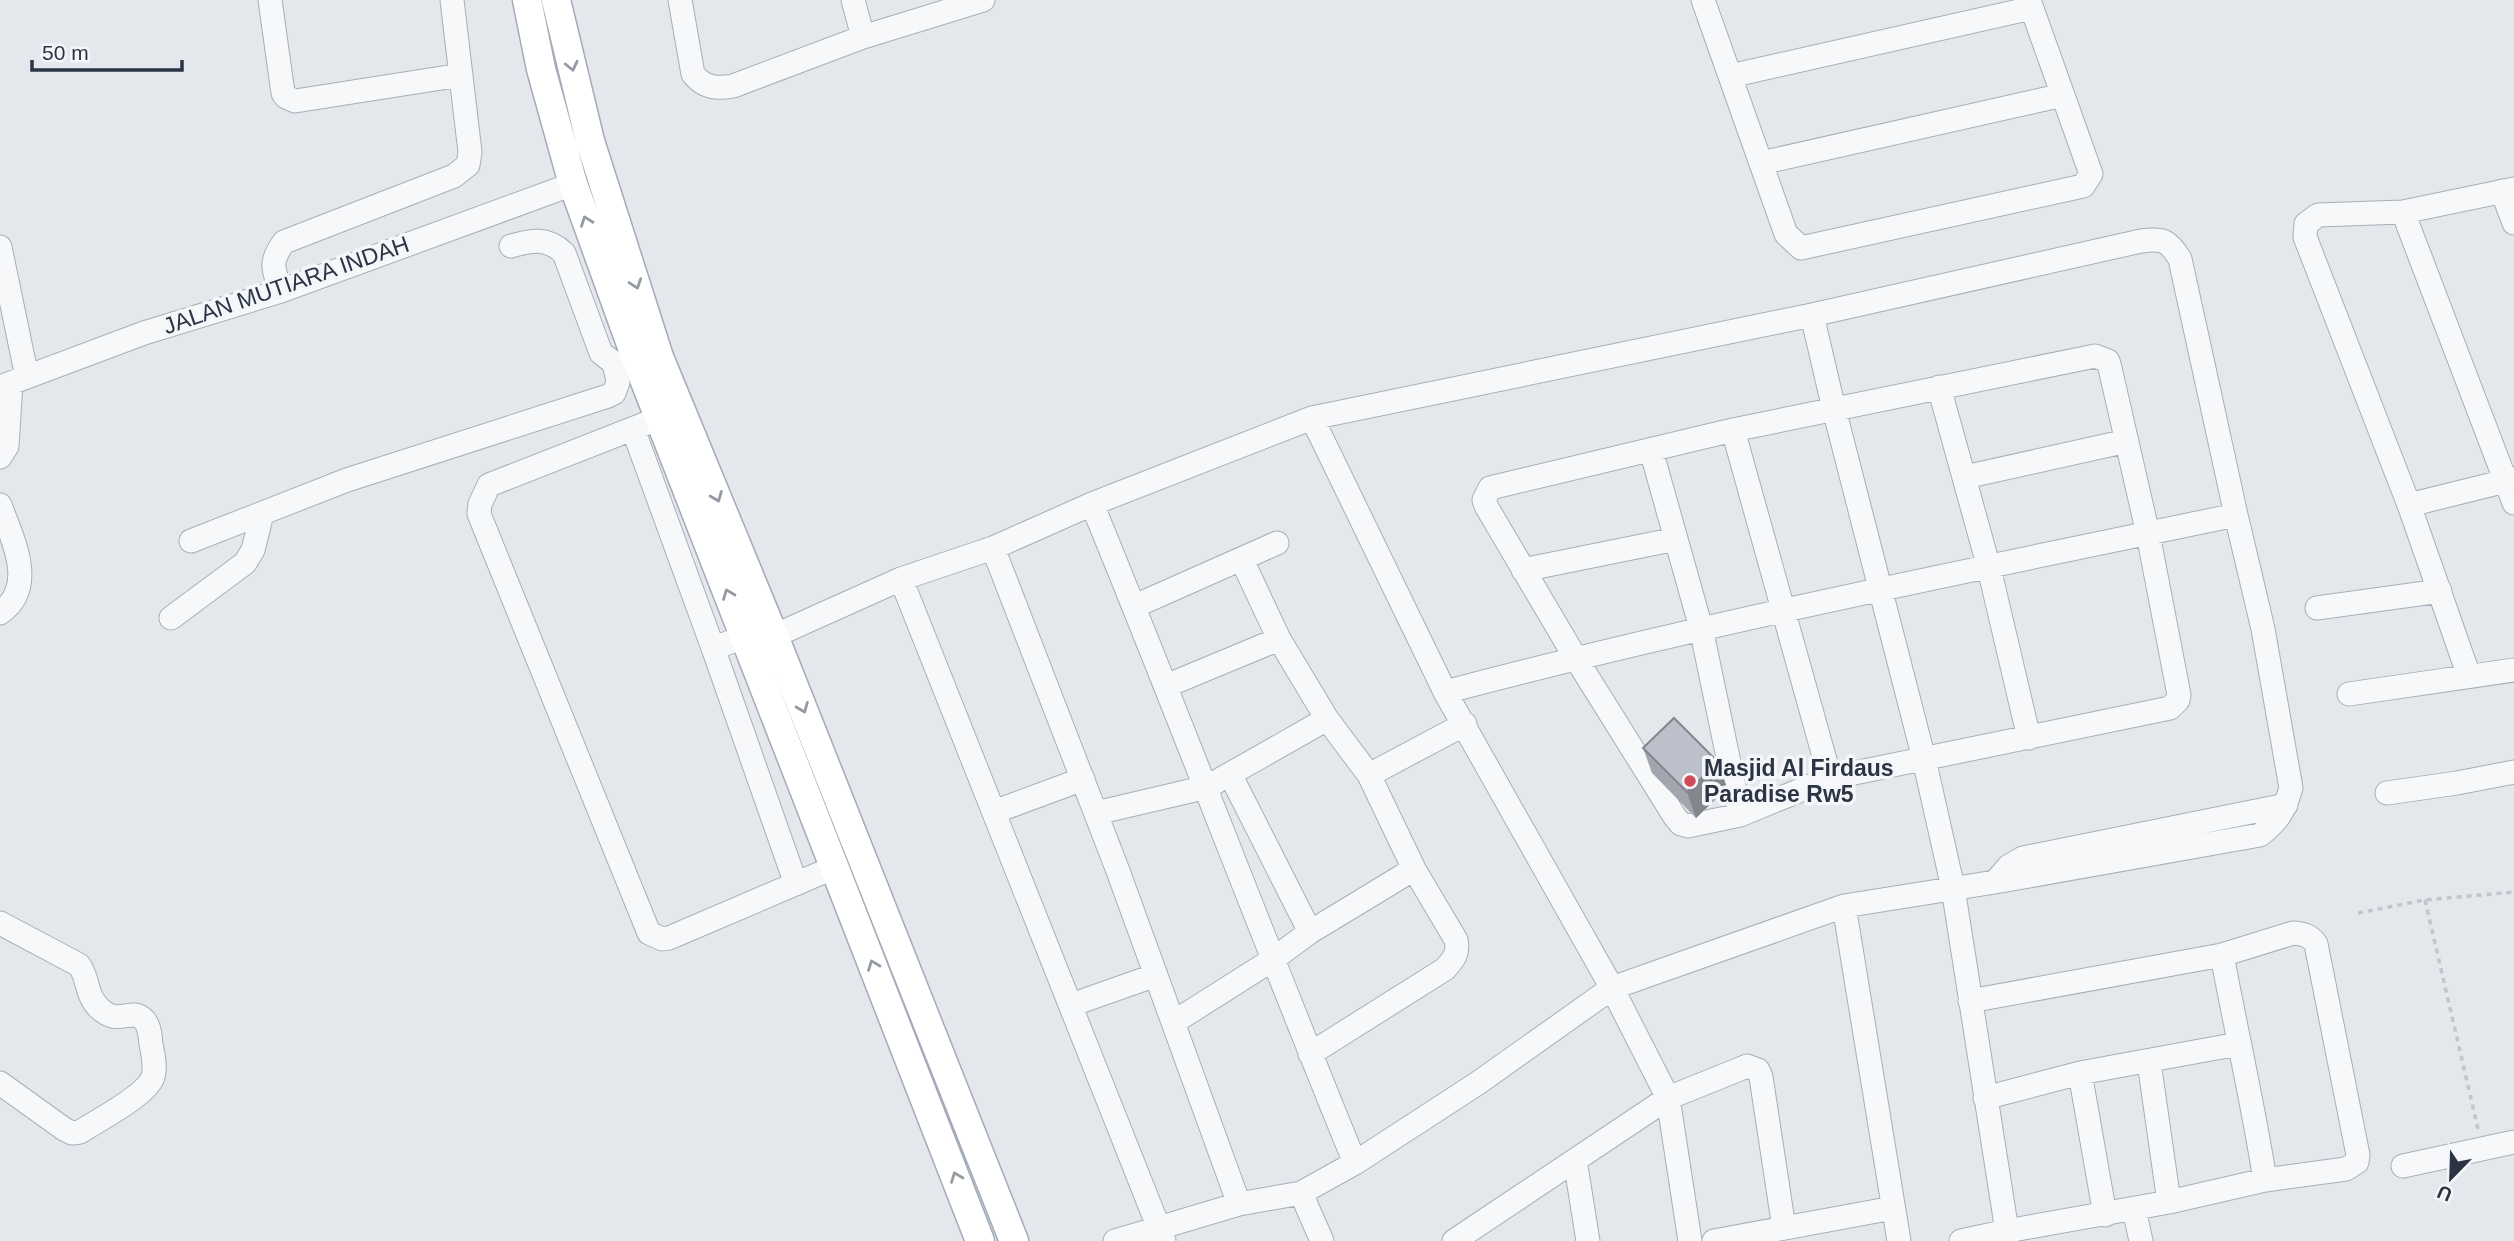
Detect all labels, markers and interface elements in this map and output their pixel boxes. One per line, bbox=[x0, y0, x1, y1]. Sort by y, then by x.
scale bar bbox=[32, 28, 182, 72]
text: 50 m bbox=[42, 41, 89, 64]
one-way arrow bbox=[564, 60, 578, 72]
one-way arrow bbox=[580, 215, 594, 227]
street label: JALAN MUTIARA INDAH bbox=[160, 231, 412, 339]
one-way arrow bbox=[628, 278, 642, 290]
one-way arrow bbox=[709, 489, 723, 502]
one-way arrow bbox=[723, 588, 737, 600]
one-way arrow bbox=[794, 701, 808, 713]
place label: Masjid Al Firdaus Paradise Rw5 bbox=[1704, 755, 1894, 807]
marker: Masjid Al Firdaus Paradise Rw5 bbox=[1682, 773, 1698, 789]
one-way arrow bbox=[868, 960, 882, 972]
north arrow bbox=[2416, 1143, 2486, 1213]
one-way arrow bbox=[950, 1172, 964, 1184]
text: U bbox=[2434, 1181, 2455, 1206]

